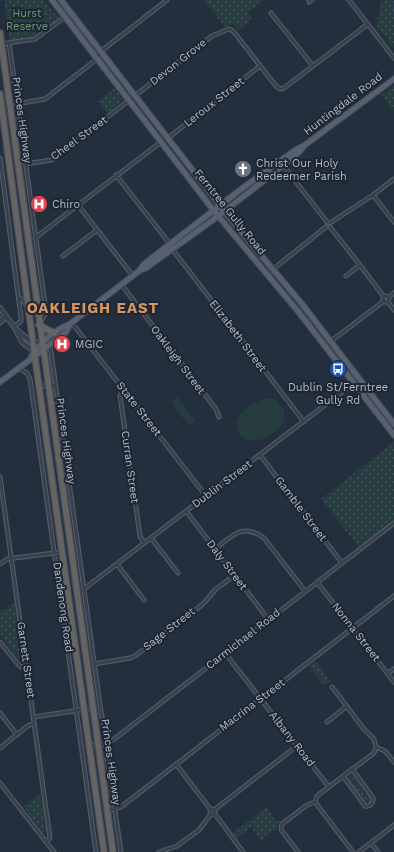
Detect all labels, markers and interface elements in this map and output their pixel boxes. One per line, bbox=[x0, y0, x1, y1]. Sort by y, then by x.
park label: Hurst Reserve bbox=[6, 7, 48, 33]
street label: Devon Grove bbox=[147, 36, 209, 88]
street label: Huntingdale Road bbox=[301, 70, 385, 138]
street label: Leroux Street bbox=[181, 74, 247, 130]
street label: Princes Highway bbox=[9, 76, 35, 164]
street label: Cheel Street bbox=[48, 113, 110, 163]
place label: Christ Our Holy Redeemer Parish bbox=[256, 157, 347, 183]
church icon: Christ Our Holy Redeemer Parish bbox=[233, 159, 253, 179]
street label: Ferntree Gully Road bbox=[192, 167, 268, 257]
hospital icon: Chiro bbox=[29, 194, 49, 214]
place label: Chiro bbox=[52, 198, 80, 211]
street label: Elizabeth Street bbox=[207, 297, 270, 375]
district label: OAKLEIGH EAST bbox=[27, 299, 159, 317]
street label: Oakleigh Street bbox=[148, 323, 208, 397]
hospital icon: MGIC bbox=[52, 334, 72, 354]
place label: MGIC bbox=[75, 338, 104, 351]
bus stop icon: Dublin St/Ferntree Gully Rd bbox=[328, 359, 348, 379]
street label: State Street bbox=[114, 379, 165, 439]
place label: Dublin St/Ferntree Gully Rd bbox=[288, 381, 388, 407]
street label: Princes Highway bbox=[53, 397, 79, 485]
street label: Curran Street bbox=[118, 430, 142, 504]
street label: Dublin Street bbox=[190, 457, 255, 511]
street label: Gamble Street bbox=[272, 474, 330, 544]
street label: Daly Street bbox=[204, 537, 250, 593]
street label: Dandenong Road bbox=[50, 561, 76, 653]
street label: Nonna Street bbox=[329, 600, 383, 664]
street label: Sage Street bbox=[140, 604, 198, 653]
street label: Carmichael Road bbox=[203, 606, 283, 672]
street label: Garnett Street bbox=[14, 621, 38, 699]
street label: Macrina Street bbox=[217, 676, 288, 734]
street label: Albany Road bbox=[266, 709, 318, 769]
street label: Princes Highway bbox=[98, 718, 124, 806]

